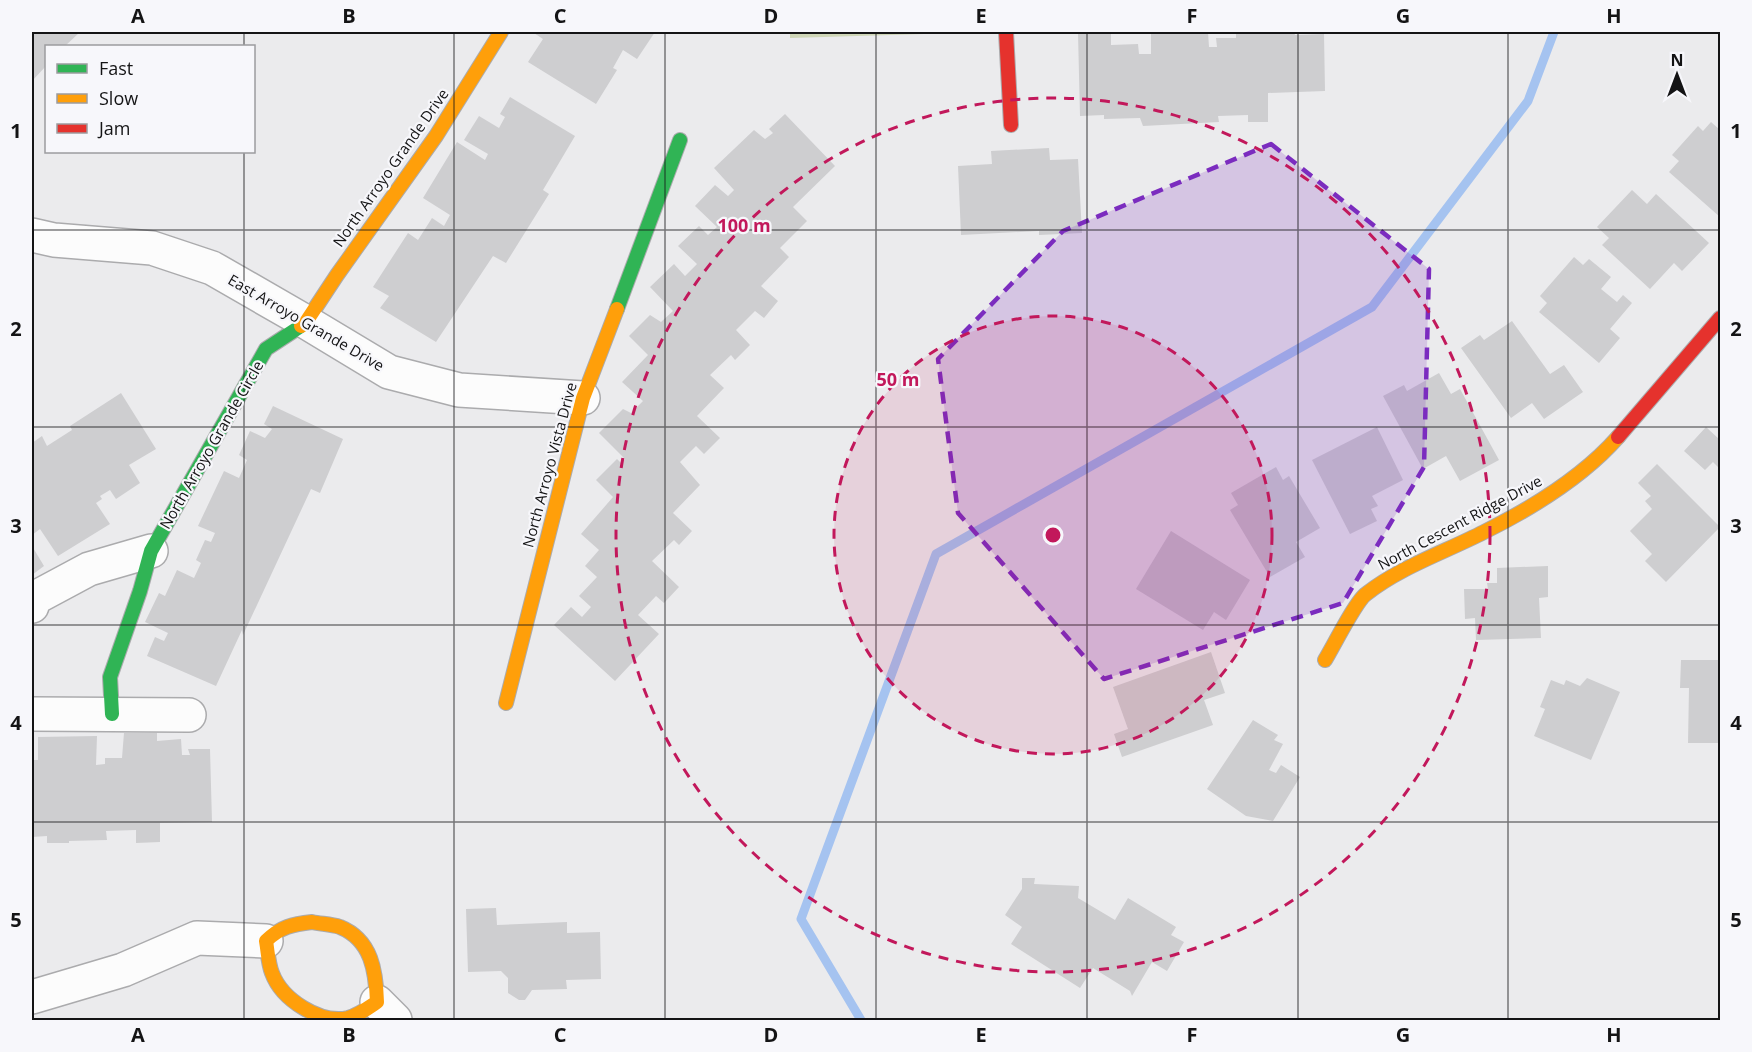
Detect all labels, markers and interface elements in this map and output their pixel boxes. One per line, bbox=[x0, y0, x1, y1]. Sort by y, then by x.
text: A bbox=[131, 2, 145, 29]
text: B bbox=[342, 2, 356, 29]
text: C bbox=[554, 2, 567, 29]
text: D bbox=[764, 2, 778, 29]
text: E bbox=[975, 2, 987, 29]
text: F bbox=[1187, 2, 1197, 29]
text: G bbox=[1396, 2, 1410, 29]
text: H bbox=[1606, 2, 1622, 29]
legend bbox=[45, 45, 255, 153]
north arrow bbox=[1647, 45, 1707, 105]
text: N bbox=[1670, 49, 1684, 71]
text: Fast bbox=[99, 56, 133, 80]
street label: North Arroyo Grande Drive bbox=[328, 84, 453, 251]
text: Slow bbox=[99, 86, 138, 110]
text: Jam bbox=[97, 116, 131, 140]
text: 1 bbox=[10, 117, 22, 144]
text: 1 bbox=[1730, 117, 1742, 144]
text: 100 m bbox=[717, 213, 771, 237]
street label: East Arroyo Grande Drive bbox=[225, 269, 388, 375]
text: 2 bbox=[10, 315, 22, 342]
text: 2 bbox=[1730, 315, 1742, 342]
street label: North Arroyo Grande Circle bbox=[155, 357, 268, 532]
text: 50 m bbox=[877, 367, 919, 391]
street label: North Arroyo Vista Drive bbox=[517, 380, 581, 550]
street label: North Cescent Ridge Drive bbox=[1374, 470, 1545, 574]
text: 3 bbox=[10, 512, 22, 539]
text: 3 bbox=[1730, 512, 1742, 539]
centre of rings bbox=[1043, 525, 1063, 545]
text: 4 bbox=[10, 709, 22, 736]
text: 4 bbox=[1730, 709, 1742, 736]
text: 5 bbox=[10, 906, 22, 933]
text: 5 bbox=[1730, 906, 1742, 933]
text: A bbox=[131, 1021, 145, 1048]
text: B bbox=[342, 1021, 356, 1048]
text: C bbox=[554, 1021, 567, 1048]
text: D bbox=[764, 1021, 778, 1048]
text: E bbox=[975, 1021, 987, 1048]
text: F bbox=[1187, 1021, 1197, 1048]
text: G bbox=[1396, 1021, 1410, 1048]
text: H bbox=[1606, 1021, 1622, 1048]

